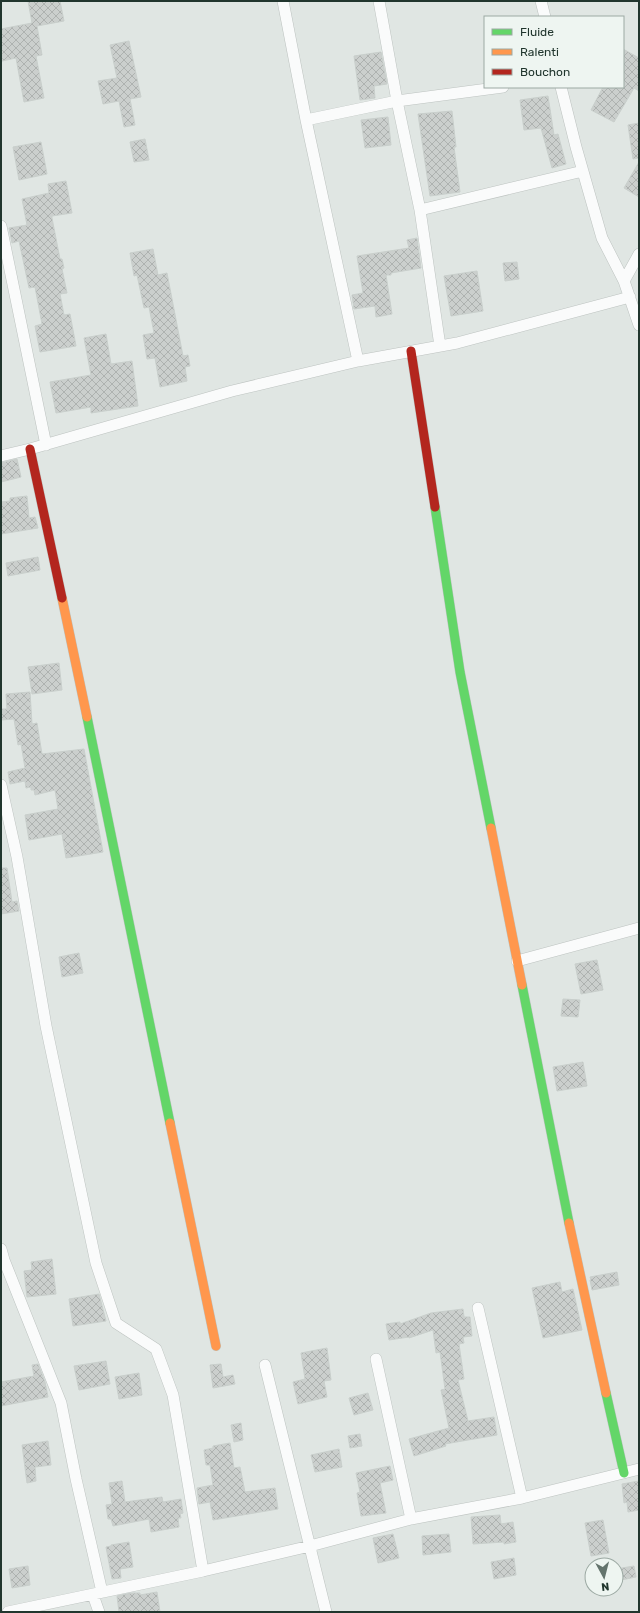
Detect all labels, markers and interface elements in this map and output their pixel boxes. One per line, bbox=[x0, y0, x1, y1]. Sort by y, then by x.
legend bbox=[484, 16, 624, 88]
text: Fluide bbox=[520, 25, 554, 39]
text: Ralenti bbox=[520, 45, 559, 59]
text: Bouchon bbox=[520, 65, 570, 79]
north arrow bbox=[584, 1557, 624, 1597]
text: N bbox=[600, 1579, 610, 1593]

